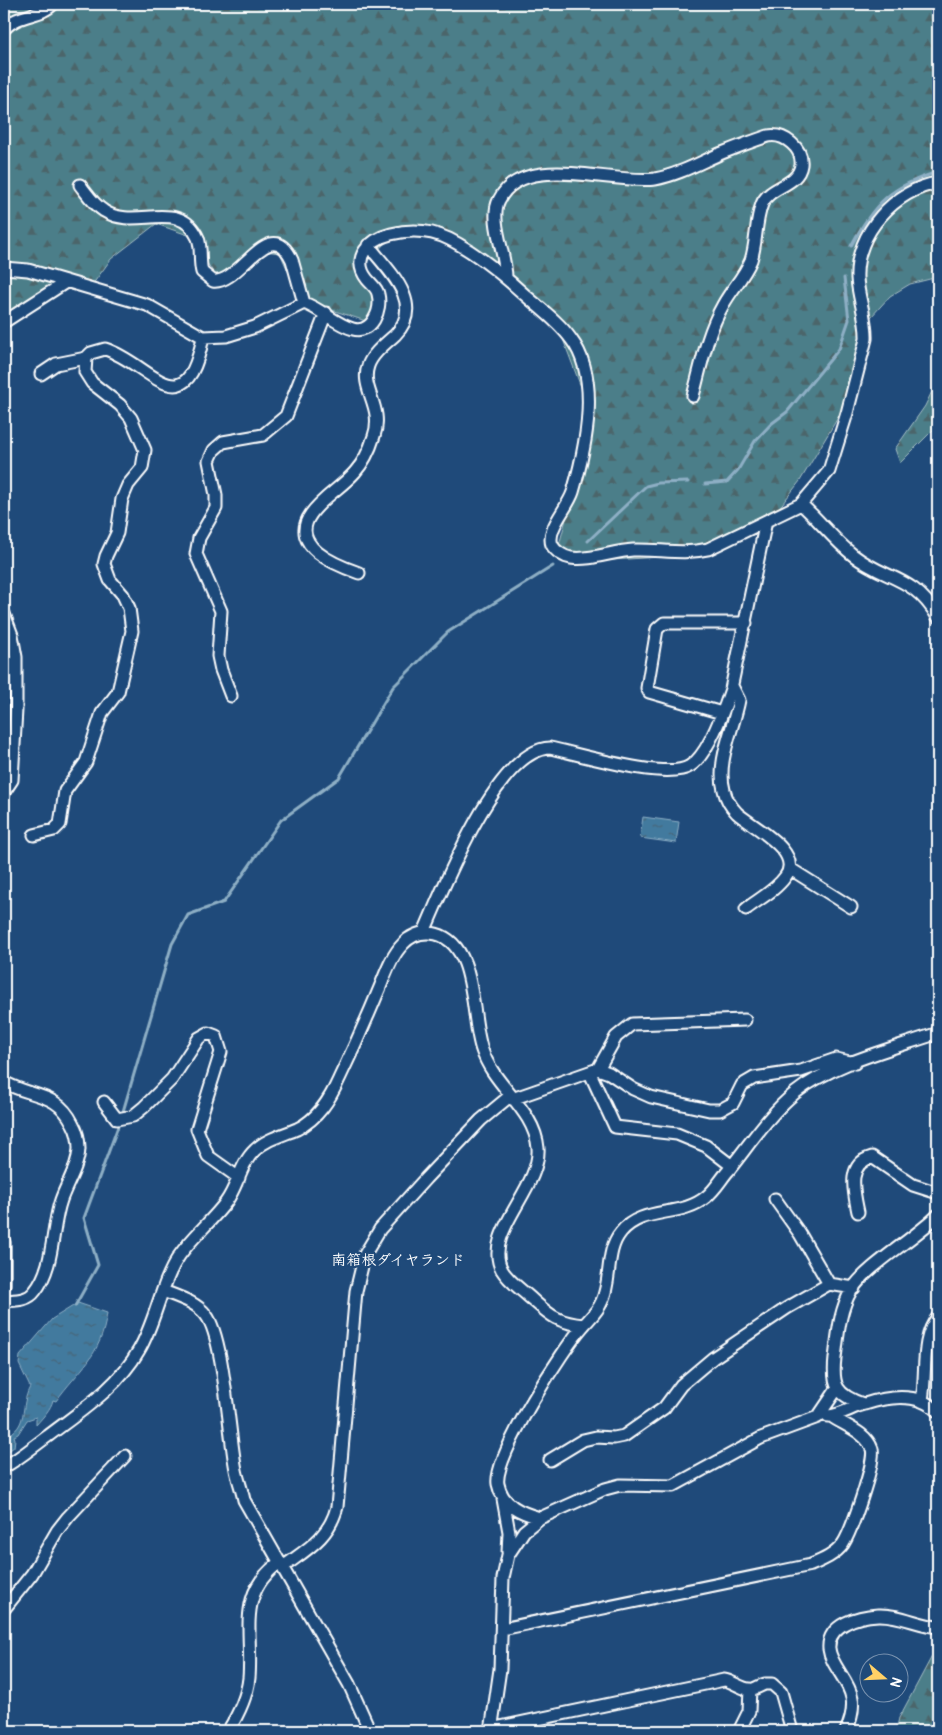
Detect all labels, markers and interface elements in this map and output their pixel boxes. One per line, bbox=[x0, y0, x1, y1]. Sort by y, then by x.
district label: 南箱根ダイヤランド bbox=[331, 1251, 465, 1270]
north arrow bbox=[860, 1652, 910, 1702]
text: N bbox=[886, 1675, 905, 1689]

